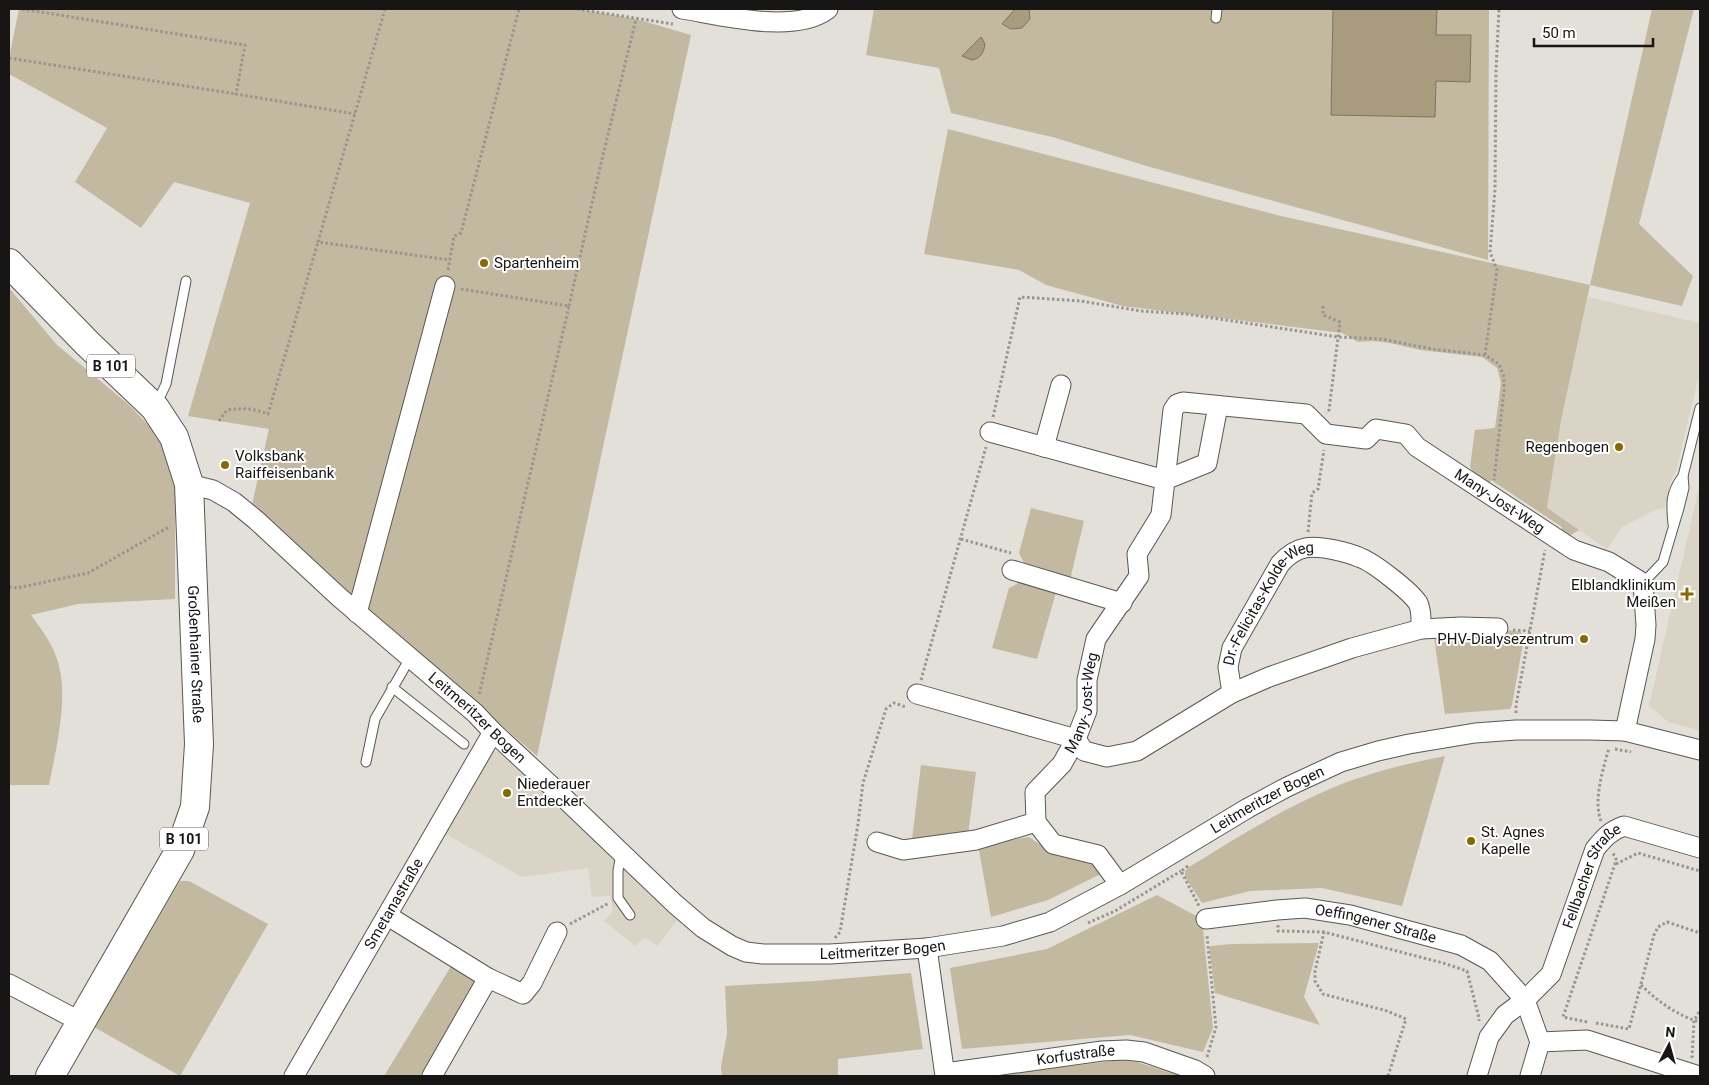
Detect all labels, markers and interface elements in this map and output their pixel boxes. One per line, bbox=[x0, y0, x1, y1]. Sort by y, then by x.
scale bar bbox=[1534, 15, 1653, 47]
text: 50 m bbox=[1542, 24, 1576, 42]
place label: Spartenheim bbox=[494, 254, 579, 272]
marker: Spartenheim bbox=[478, 257, 490, 269]
road number: B 101 bbox=[87, 354, 135, 378]
place label: Regenbogen bbox=[1526, 438, 1609, 456]
marker: Regenbogen bbox=[1613, 441, 1625, 453]
place label: Volksbank Raiffeisenbank bbox=[235, 447, 335, 482]
marker: Volksbank Raiffeisenbank bbox=[219, 459, 231, 471]
street label: Many-Jost-Weg bbox=[1451, 465, 1548, 537]
street label: Dr.-Felicitas-Kolde-Weg bbox=[1220, 538, 1315, 667]
place label: Elblandklinikum Meißen bbox=[1571, 576, 1676, 611]
street label: Großenhainer Straße bbox=[184, 585, 207, 723]
marker: Elblandklinikum Meißen bbox=[1680, 587, 1694, 601]
place label: PHV-Dialysezentrum bbox=[1437, 630, 1574, 648]
marker: PHV-Dialysezentrum bbox=[1578, 633, 1590, 645]
street label: Many-Jost-Weg bbox=[1061, 651, 1102, 756]
street label: Leitmeritzer Bogen bbox=[425, 668, 530, 767]
street label: Leitmeritzer Bogen bbox=[1207, 762, 1327, 837]
place label: Niederauer Entdecker bbox=[517, 775, 590, 810]
marker: Niederauer Entdecker bbox=[501, 787, 513, 799]
street label: Fellbacher Straße bbox=[1559, 820, 1624, 931]
place label: St. Agnes Kapelle bbox=[1481, 823, 1545, 858]
road number: B 101 bbox=[160, 828, 208, 851]
marker: St. Agnes Kapelle bbox=[1465, 835, 1477, 847]
street label: Smetanastraße bbox=[360, 855, 427, 952]
street label: Oeffingener Straße bbox=[1314, 901, 1438, 947]
street label: Leitmeritzer Bogen bbox=[820, 936, 947, 963]
north arrow bbox=[1644, 1020, 1694, 1070]
text: N bbox=[1665, 1024, 1676, 1041]
street label: Korfustraße bbox=[1035, 1041, 1115, 1069]

